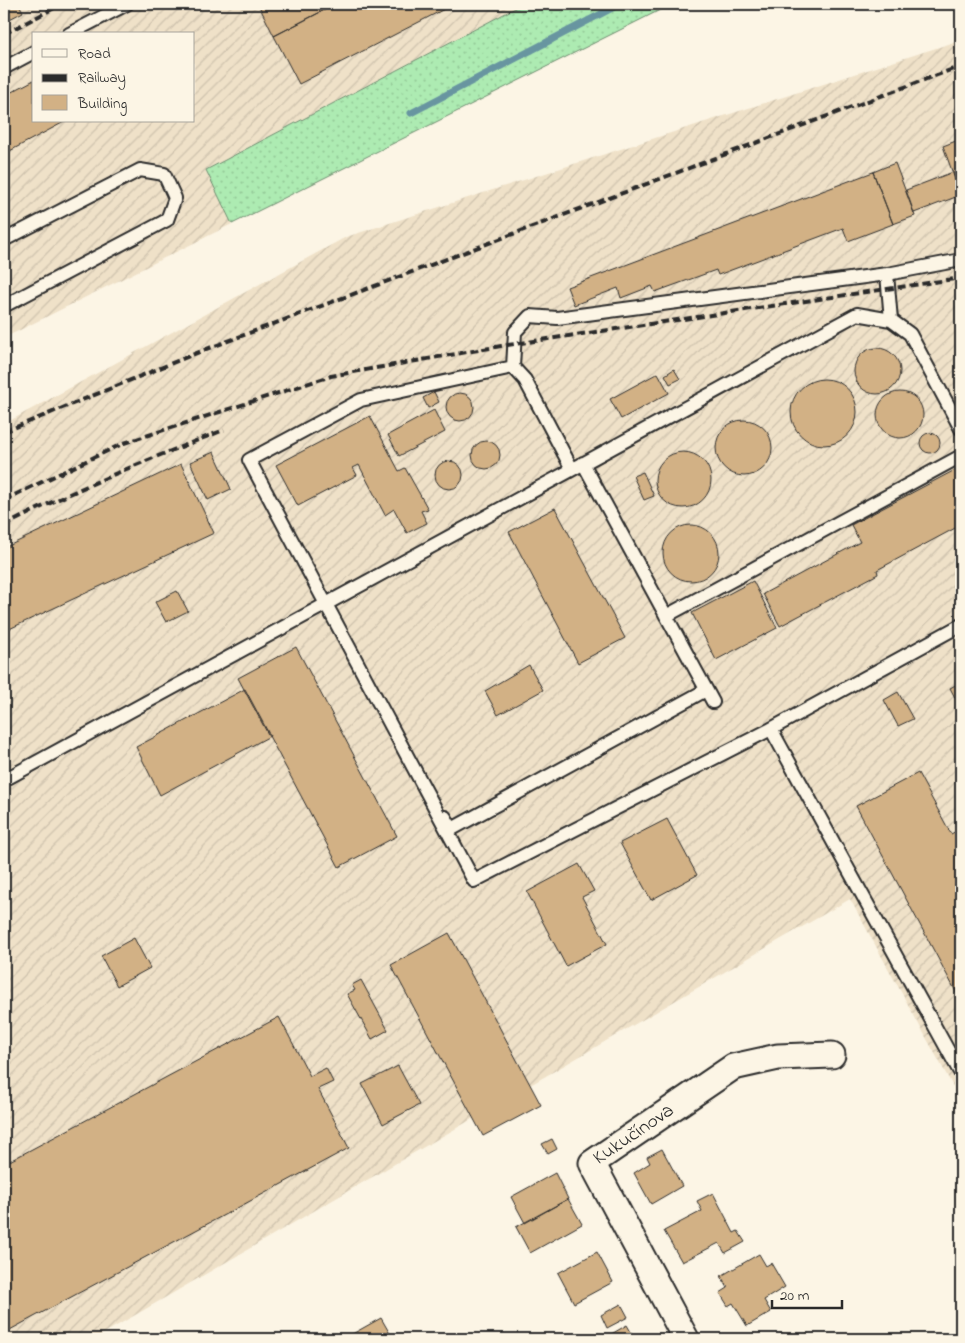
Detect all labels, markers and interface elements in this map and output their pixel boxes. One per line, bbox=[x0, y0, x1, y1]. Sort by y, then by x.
legend bbox=[32, 32, 195, 122]
text: Road bbox=[78, 43, 111, 65]
text: Railway bbox=[78, 67, 126, 90]
text: Building bbox=[77, 93, 127, 116]
street label: Kukučínova bbox=[587, 1097, 680, 1173]
scale bar bbox=[772, 1278, 842, 1310]
text: 20 m bbox=[780, 1285, 810, 1307]

